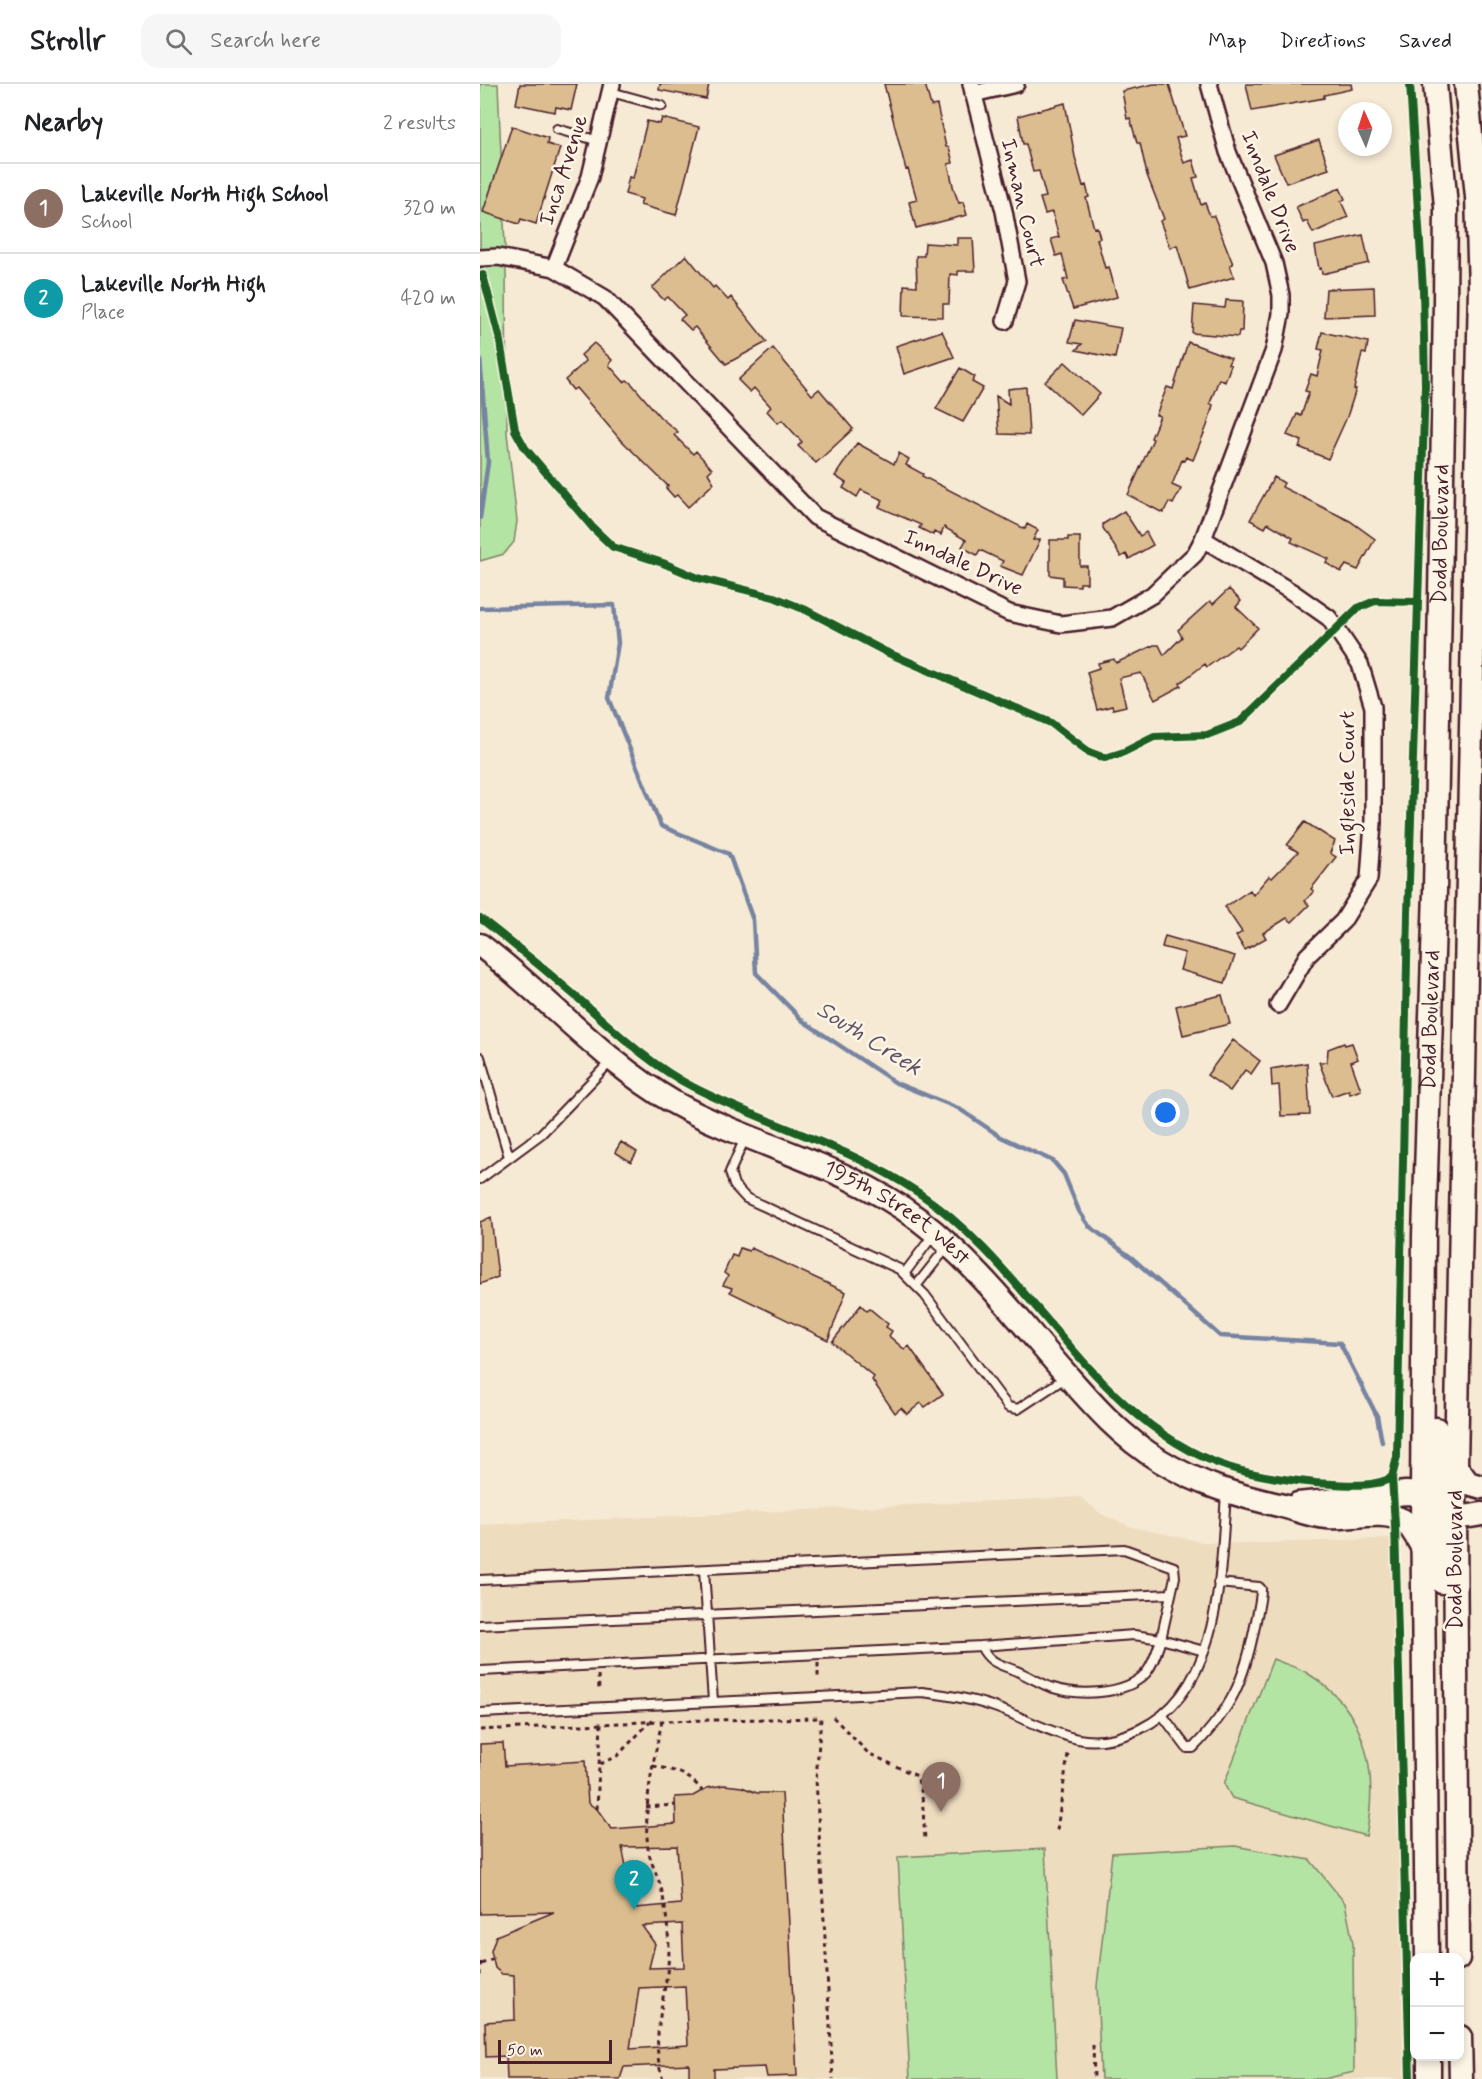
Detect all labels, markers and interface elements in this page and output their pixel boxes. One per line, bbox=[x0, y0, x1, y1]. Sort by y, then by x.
search box bbox=[141, 14, 561, 68]
text: Strollr bbox=[30, 23, 105, 60]
icon: search bbox=[162, 25, 195, 58]
text: Search here bbox=[210, 27, 321, 55]
text: Map bbox=[1208, 27, 1247, 55]
text: Directions bbox=[1280, 27, 1366, 55]
text: Saved bbox=[1399, 27, 1452, 55]
north arrow bbox=[1338, 102, 1392, 156]
text: Nearby bbox=[24, 106, 103, 140]
text: 2 results bbox=[383, 110, 456, 137]
street label: Inca Avenue bbox=[533, 111, 595, 229]
street label: Inndale Drive bbox=[1234, 127, 1306, 257]
street label: Inman Court bbox=[994, 136, 1050, 270]
text: Lakeville North High School bbox=[81, 181, 329, 209]
text: 1 bbox=[39, 195, 48, 222]
text: 320 m bbox=[403, 195, 456, 222]
text: School bbox=[81, 209, 133, 236]
text: Lakeville North High bbox=[81, 271, 266, 299]
text: 2 bbox=[39, 285, 48, 312]
text: 420 m bbox=[400, 285, 456, 312]
text: Place bbox=[81, 299, 125, 326]
street label: Dodd Boulevard bbox=[1426, 464, 1456, 605]
street label: Inndale Drive bbox=[899, 523, 1027, 603]
street label: Ingleside Court bbox=[1334, 711, 1365, 855]
street label: Dodd Boulevard bbox=[1415, 949, 1447, 1091]
water label: South Creek bbox=[810, 994, 928, 1084]
your location bbox=[1151, 1098, 1180, 1127]
street label: 195th Street West bbox=[819, 1154, 976, 1272]
street label: Dodd Boulevard bbox=[1442, 1490, 1470, 1630]
pin: 1 bbox=[922, 1762, 960, 1812]
pin: 2 bbox=[614, 1860, 654, 1910]
map controls bbox=[1410, 1953, 1464, 2061]
button: + bbox=[1410, 1953, 1464, 2007]
button: − bbox=[1410, 2007, 1464, 2061]
scale bar bbox=[498, 2037, 612, 2064]
text: 50 m bbox=[507, 2040, 543, 2061]

